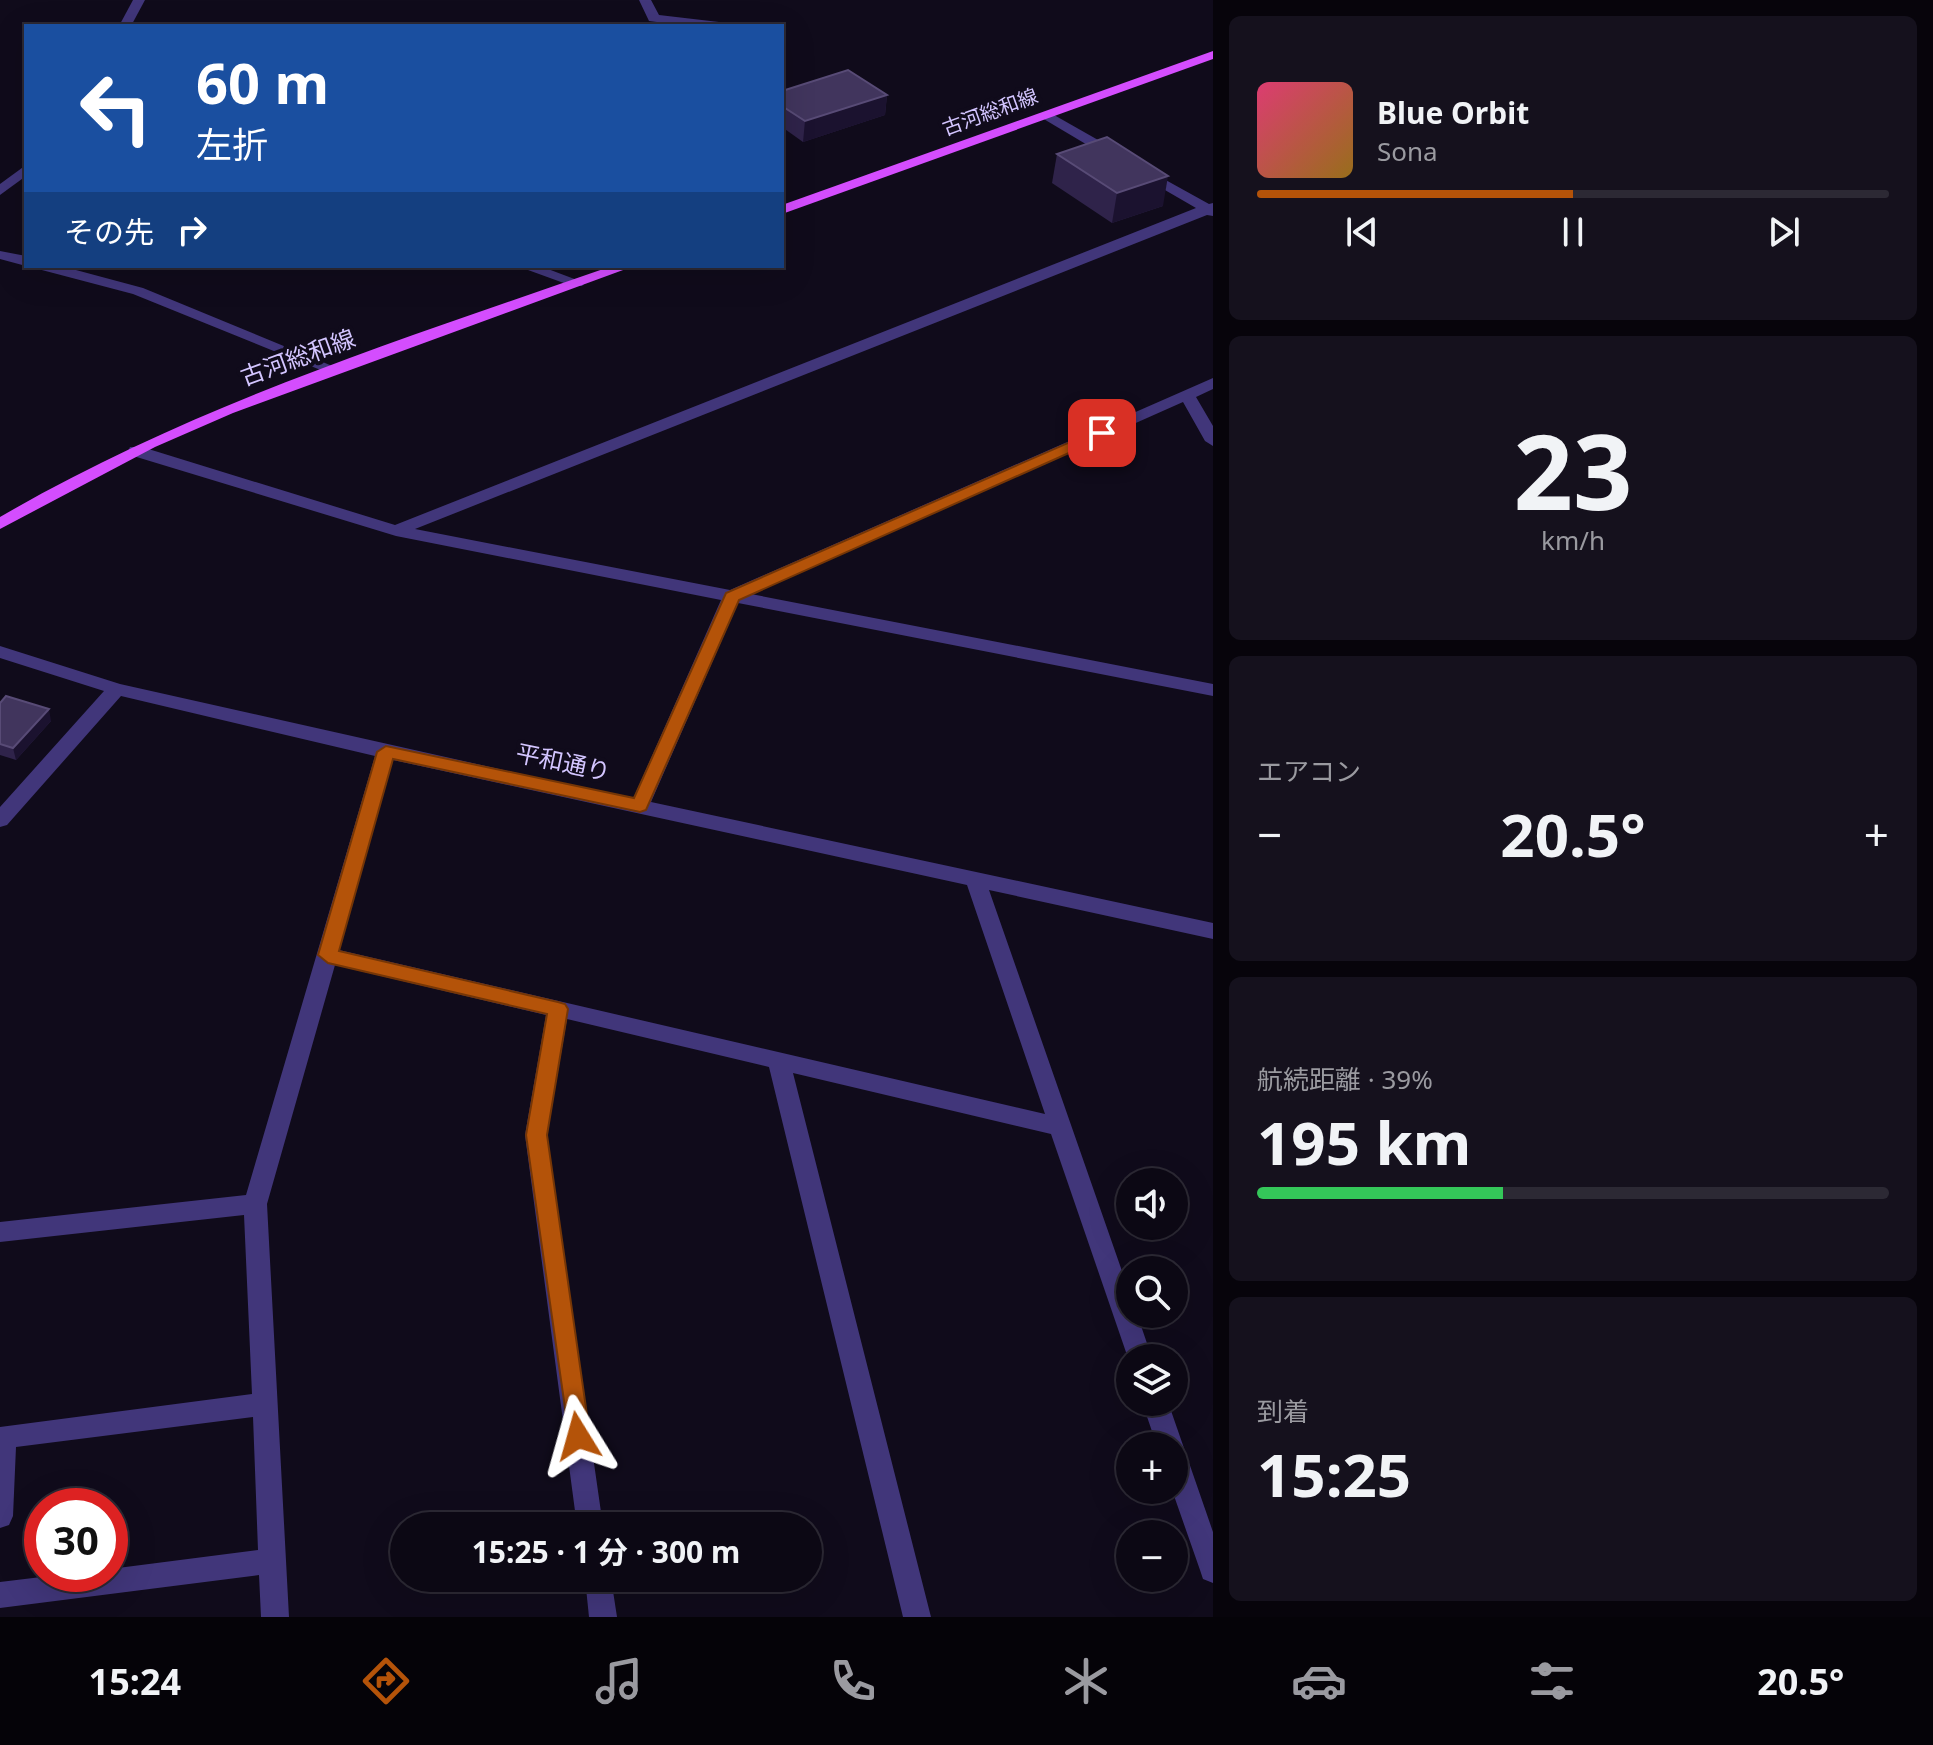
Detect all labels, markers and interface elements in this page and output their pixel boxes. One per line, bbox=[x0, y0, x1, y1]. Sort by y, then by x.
text: 60 m bbox=[196, 44, 329, 120]
icon: left bbox=[64, 56, 168, 160]
street label: 古河総和線 bbox=[938, 82, 1041, 141]
text: Blue Orbit bbox=[1377, 92, 1529, 133]
text: 左折 bbox=[196, 120, 268, 169]
text: Sona bbox=[1377, 133, 1438, 169]
icon: right bbox=[170, 208, 214, 252]
icon: previous bbox=[1340, 210, 1384, 254]
icon: pause bbox=[1551, 210, 1595, 254]
icon: next bbox=[1762, 210, 1806, 254]
text: その先 bbox=[64, 211, 154, 252]
street label: 古河総和線 bbox=[235, 321, 360, 393]
pin bbox=[1068, 399, 1136, 467]
text: 23 bbox=[1514, 399, 1632, 540]
icon: arrive bbox=[1080, 411, 1124, 455]
text: km/h bbox=[1541, 522, 1605, 558]
street label: 平和通り bbox=[513, 735, 614, 788]
text: エアコン bbox=[1257, 753, 1361, 789]
text: 20.5° bbox=[1500, 793, 1646, 875]
text: − bbox=[1257, 804, 1282, 864]
text: + bbox=[1864, 804, 1889, 864]
text: 航続距離 · 39% bbox=[1257, 1061, 1433, 1097]
text: 195 km bbox=[1257, 1101, 1471, 1183]
map controls bbox=[1116, 1168, 1188, 1592]
button: sound bbox=[1116, 1168, 1188, 1240]
button: search bbox=[1116, 1256, 1188, 1328]
button: layers bbox=[1116, 1344, 1188, 1416]
text: 到着 bbox=[1257, 1393, 1309, 1429]
position arrow bbox=[536, 1394, 620, 1478]
button: + bbox=[1116, 1432, 1188, 1504]
text: 15:25 bbox=[1257, 1433, 1411, 1515]
speed limit sign: 30 bbox=[24, 1488, 128, 1592]
button: − bbox=[1116, 1520, 1188, 1592]
text: 15:25 · 1 分 · 300 m bbox=[472, 1531, 740, 1572]
icon: directions bbox=[358, 1653, 414, 1709]
icon: music bbox=[591, 1653, 647, 1709]
icon: phone bbox=[825, 1653, 881, 1709]
icon: climate bbox=[1058, 1653, 1114, 1709]
icon: car bbox=[1291, 1653, 1347, 1709]
icon: filters bbox=[1524, 1653, 1580, 1709]
text: 15:24 bbox=[89, 1657, 181, 1706]
text: 20.5° bbox=[1757, 1657, 1844, 1706]

